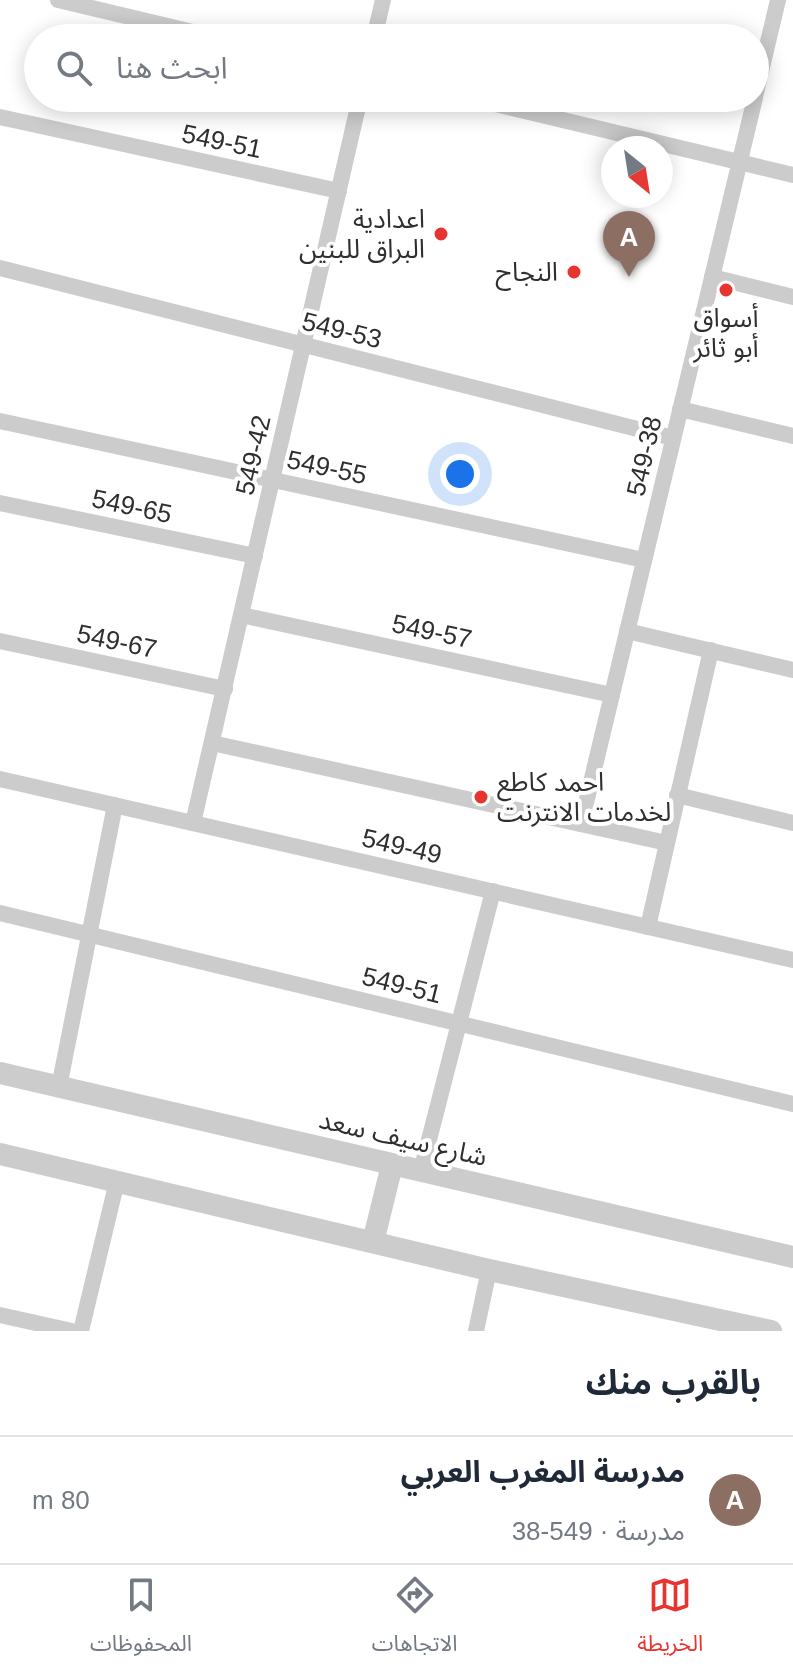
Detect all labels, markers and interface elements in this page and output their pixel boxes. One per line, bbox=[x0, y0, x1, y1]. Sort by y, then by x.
search box bbox=[24, 24, 769, 112]
icon: search bbox=[52, 46, 96, 90]
text: ابحث هنا bbox=[116, 51, 228, 84]
street label: 549-51 bbox=[179, 118, 265, 164]
north arrow bbox=[601, 136, 673, 208]
place label: اعدادية البراق للبنين bbox=[299, 204, 425, 264]
pin: A bbox=[603, 211, 655, 277]
marker: اعدادية البراق للبنين bbox=[432, 225, 450, 243]
place label: النجاح bbox=[495, 257, 558, 291]
marker: النجاح bbox=[565, 263, 583, 281]
marker: أسواق أبو ثائر bbox=[717, 281, 735, 299]
place label: أسواق أبو ثائر bbox=[692, 302, 759, 363]
street label: 549-53 bbox=[299, 306, 385, 354]
street label: 549-42 bbox=[229, 412, 277, 498]
street label: 549-38 bbox=[620, 413, 668, 499]
street label: 549-55 bbox=[284, 444, 370, 490]
your location bbox=[440, 454, 480, 494]
street label: 549-65 bbox=[89, 483, 175, 529]
street label: 549-57 bbox=[389, 608, 475, 654]
street label: 549-67 bbox=[74, 618, 160, 664]
place label: احمد كاطع لخدمات الانترنت bbox=[497, 767, 671, 827]
marker: احمد كاطع لخدمات الانترنت bbox=[472, 788, 490, 806]
street label: 549-49 bbox=[359, 822, 445, 870]
street label: 549-51 bbox=[359, 961, 445, 1009]
street label: شارع سيف سعد bbox=[315, 1104, 490, 1176]
text: بالقرب منك bbox=[586, 1363, 761, 1401]
text: مدرسة المغرب العربي bbox=[401, 1455, 685, 1488]
text: 80 m bbox=[32, 1485, 90, 1515]
text: A bbox=[726, 1485, 744, 1515]
text: مدرسة · 549-38 bbox=[512, 1516, 685, 1546]
tab: المحفوظات bbox=[90, 1573, 192, 1667]
tab: الاتجاهات bbox=[372, 1573, 458, 1667]
tab: الخريطة bbox=[637, 1573, 703, 1667]

